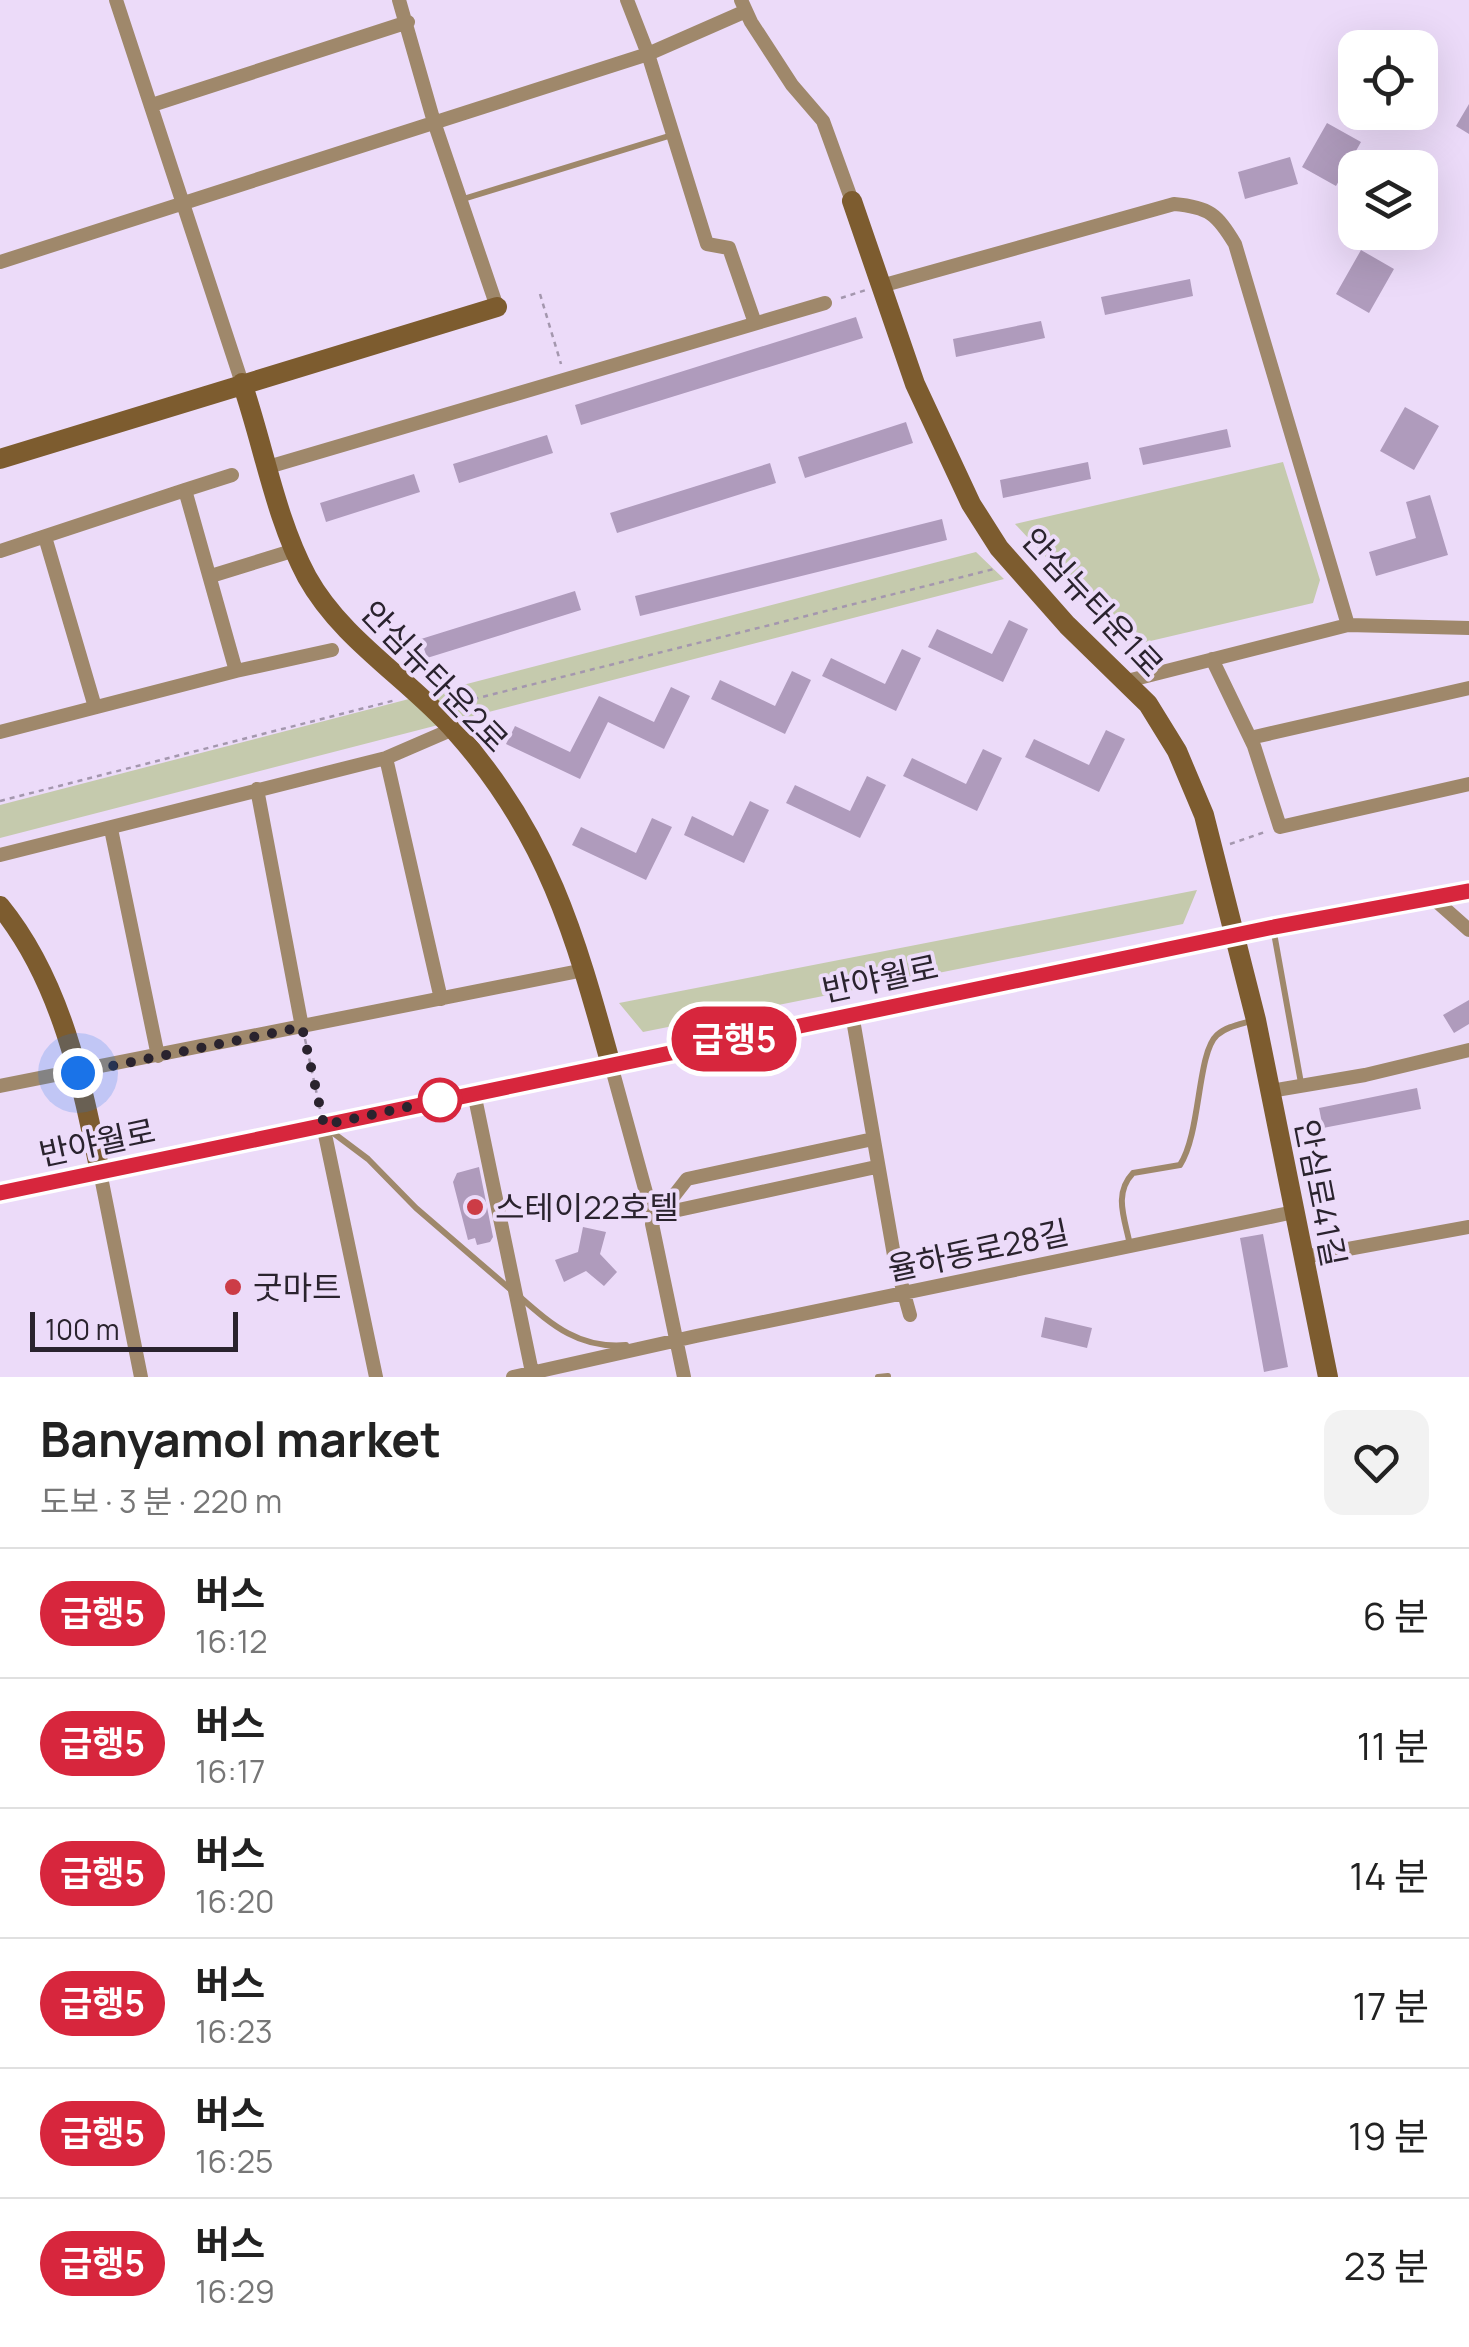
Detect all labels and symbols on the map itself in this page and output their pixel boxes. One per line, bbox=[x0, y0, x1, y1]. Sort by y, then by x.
street label: 안심뉴타운1로 bbox=[1012, 518, 1174, 686]
street label: 안심뉴타운2로 bbox=[351, 591, 519, 761]
street label: 반야월로 bbox=[818, 944, 942, 1012]
line badge: 급행5 bbox=[676, 1006, 792, 1072]
your location bbox=[53, 1048, 103, 1098]
unlabelled marker bbox=[419, 1079, 461, 1121]
street label: 반야월로 bbox=[35, 1108, 159, 1176]
street label: 안심로41길 bbox=[1285, 1116, 1357, 1270]
place label: 스테이22호텔 bbox=[495, 1185, 679, 1229]
marker: 스테이22호텔 bbox=[464, 1196, 486, 1218]
street label: 율하동로28길 bbox=[883, 1209, 1073, 1291]
place label: 굿마트 bbox=[253, 1265, 341, 1309]
marker: 굿마트 bbox=[222, 1276, 244, 1298]
scale bar bbox=[30, 1307, 238, 1352]

